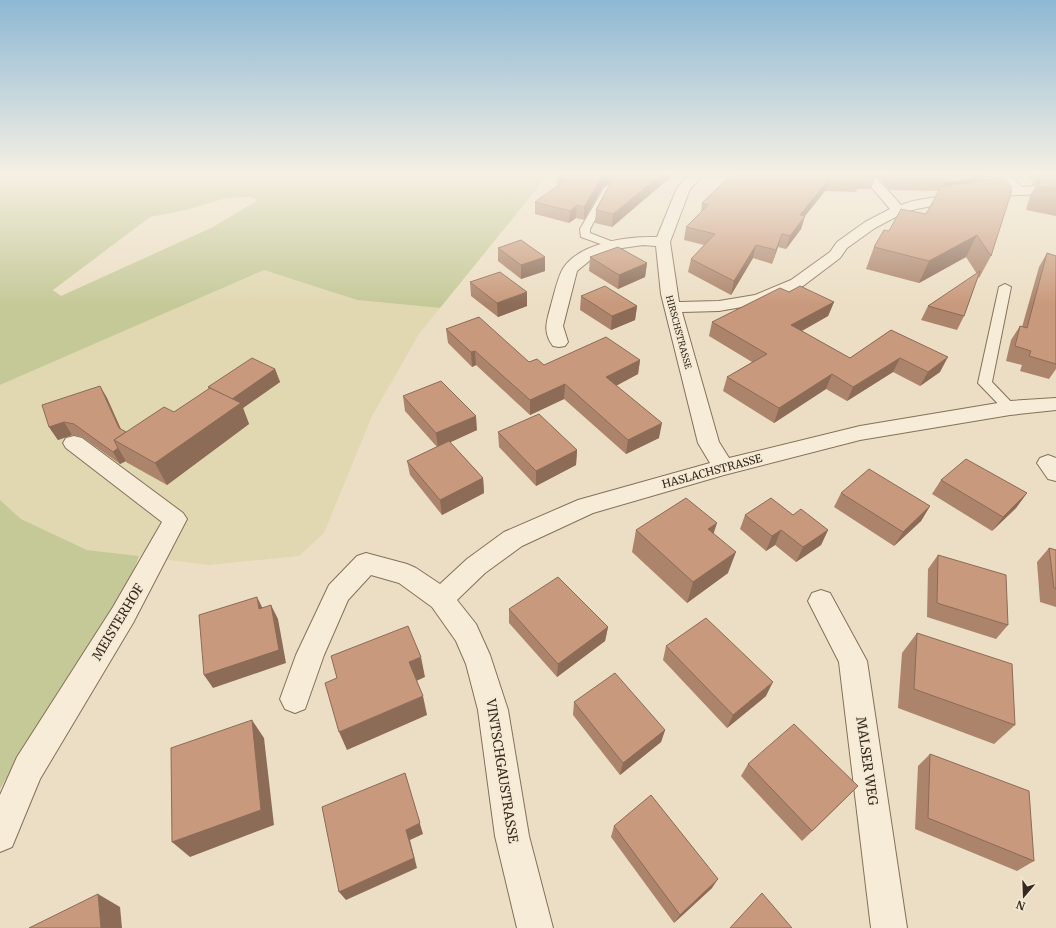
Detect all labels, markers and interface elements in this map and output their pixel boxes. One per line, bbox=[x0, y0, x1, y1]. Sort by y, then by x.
street label: HIRSCHSTRASSE bbox=[664, 294, 694, 370]
street label: HASLACHSTRASSE bbox=[660, 451, 764, 491]
street label: MEISTERHOF bbox=[88, 580, 148, 664]
street label: VINTSCHGAUSTRASSE bbox=[482, 697, 522, 845]
street label: MALSER WEG bbox=[852, 716, 882, 807]
north arrow bbox=[1004, 876, 1044, 916]
text: N bbox=[1014, 897, 1027, 913]

